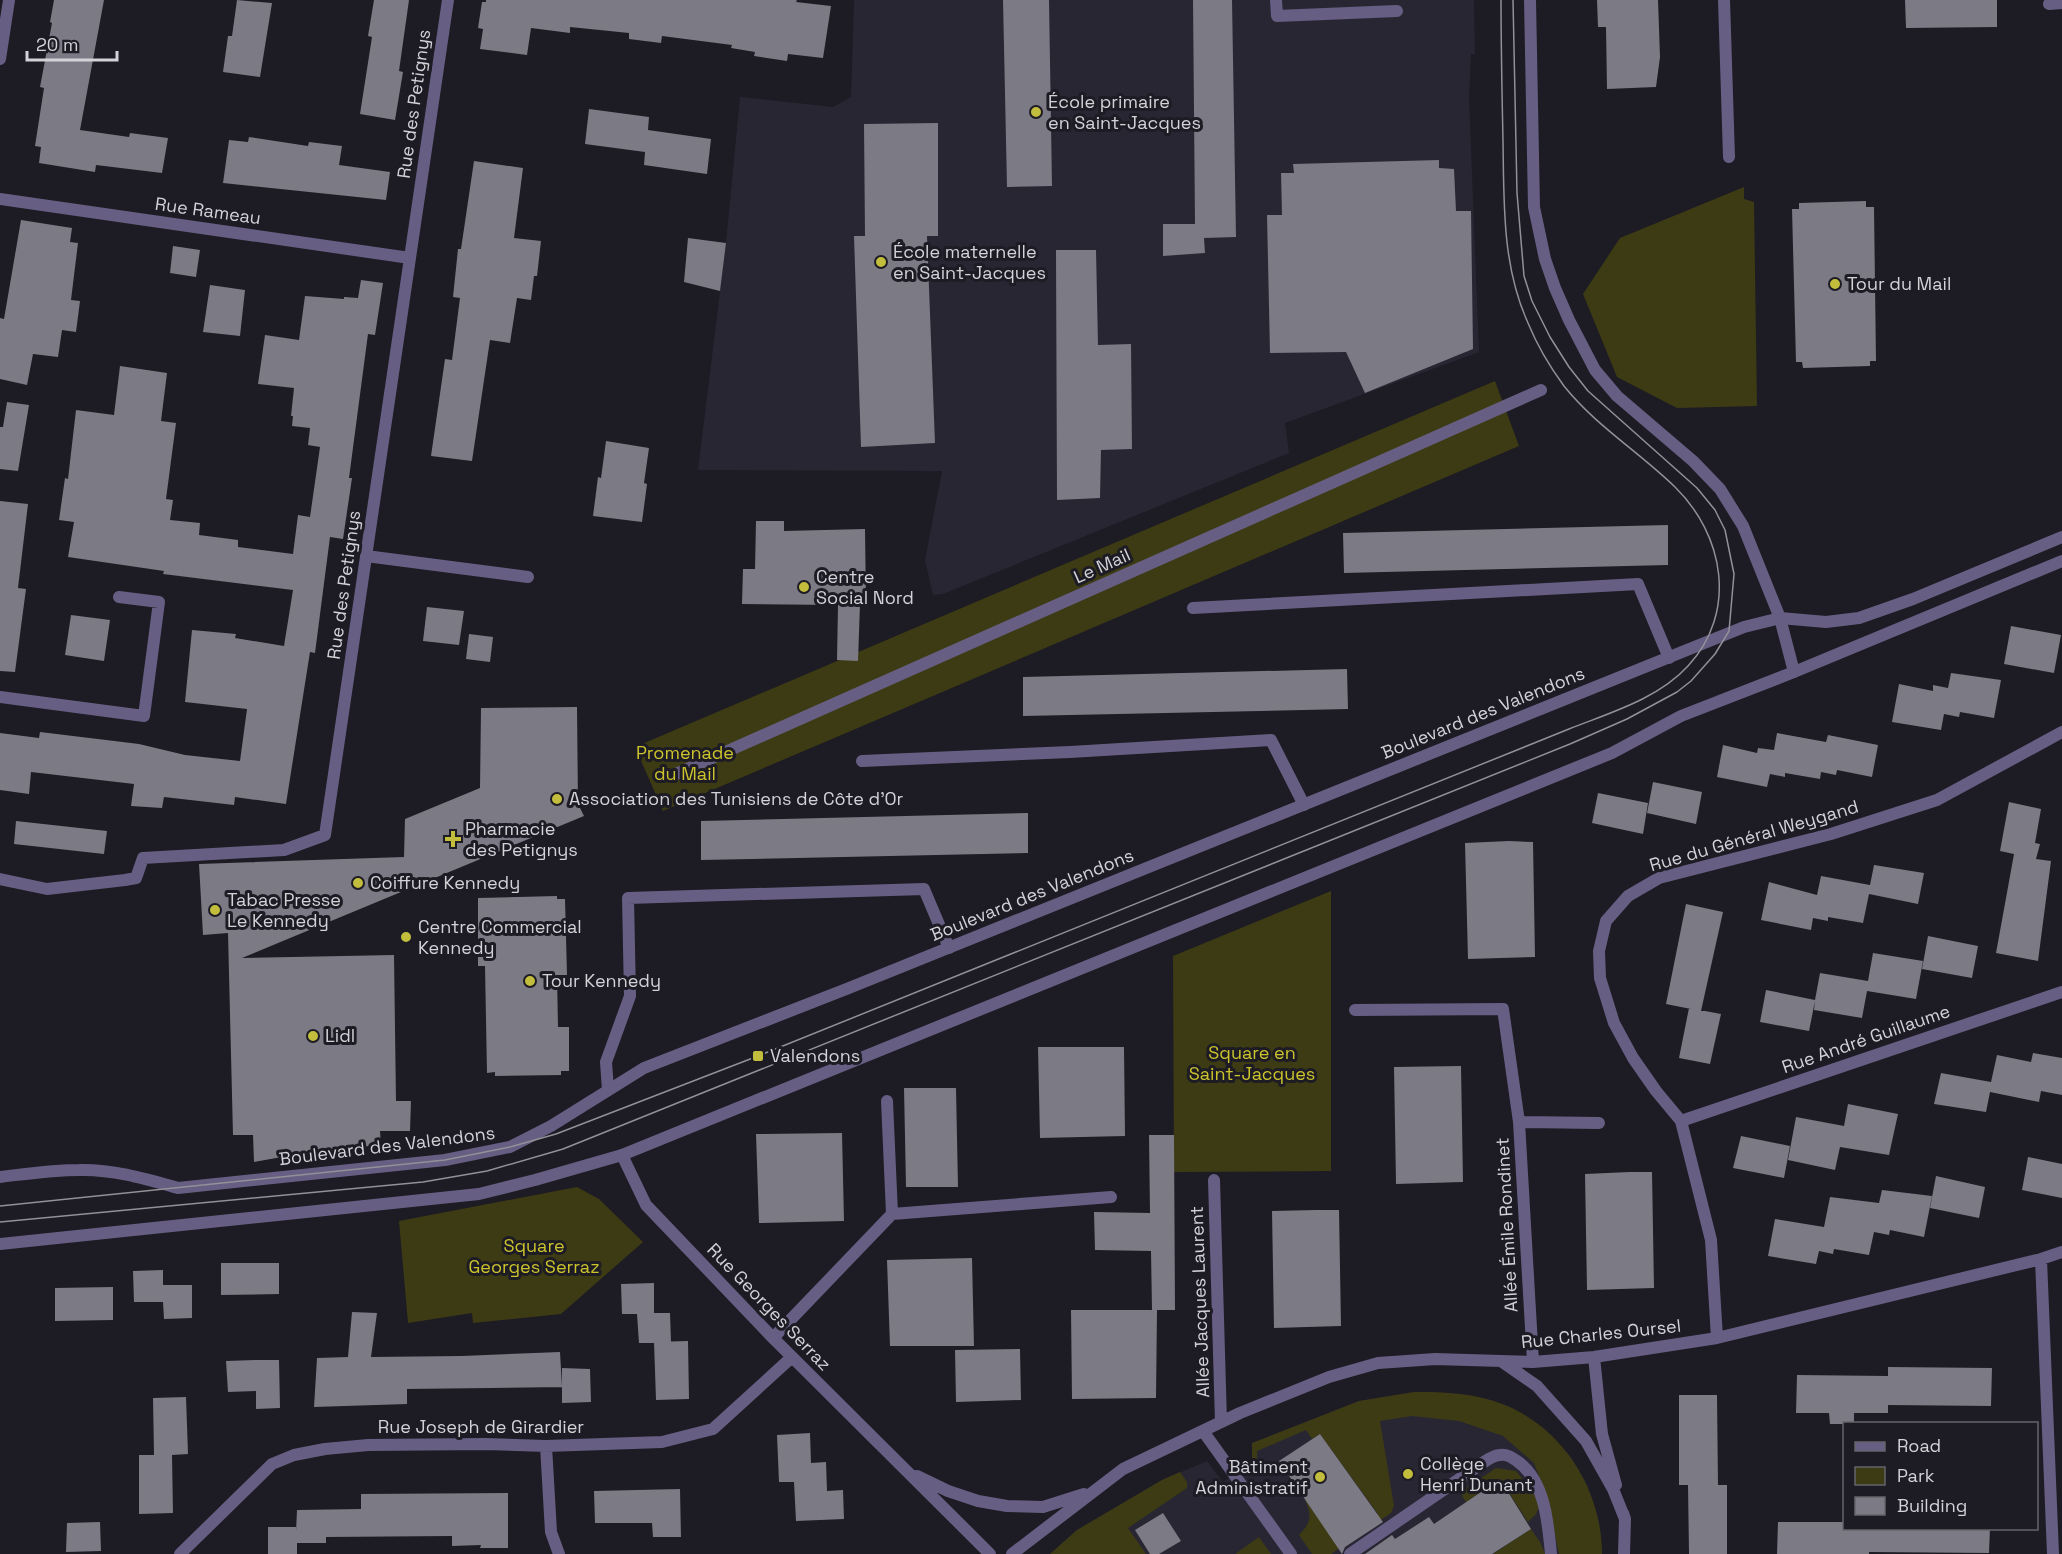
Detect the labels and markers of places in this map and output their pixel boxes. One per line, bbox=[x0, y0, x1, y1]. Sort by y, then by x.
place label: École primaire en Saint-Jacques bbox=[1048, 90, 1201, 134]
marker: École primaire en Saint-Jacques bbox=[1029, 105, 1043, 119]
place label: École maternelle en Saint-Jacques bbox=[893, 240, 1046, 284]
marker: École maternelle en Saint-Jacques bbox=[874, 255, 888, 269]
place label: Tour du Mail bbox=[1847, 272, 1951, 295]
marker: Tour du Mail bbox=[1828, 277, 1842, 291]
place label: Centre Social Nord bbox=[816, 565, 914, 609]
marker: Centre Social Nord bbox=[797, 580, 811, 594]
place label: Association des Tunisiens de Côte d'Or bbox=[569, 787, 904, 810]
marker: Association des Tunisiens de Côte d'Or bbox=[550, 792, 564, 806]
place label: Pharmacie des Petignys bbox=[465, 817, 578, 861]
marker: Pharmacie des Petignys bbox=[446, 832, 460, 846]
place label: Coiffure Kennedy bbox=[370, 871, 520, 894]
marker: Coiffure Kennedy bbox=[351, 876, 365, 890]
place label: Tabac Presse Le Kennedy bbox=[227, 888, 341, 932]
marker: Tabac Presse Le Kennedy bbox=[208, 903, 222, 917]
place label: Centre Commercial Kennedy bbox=[418, 915, 582, 959]
marker: Centre Commercial Kennedy bbox=[399, 930, 413, 944]
place label: Tour Kennedy bbox=[542, 969, 661, 992]
marker: Tour Kennedy bbox=[523, 974, 537, 988]
place label: Lidl bbox=[325, 1024, 355, 1047]
marker: Lidl bbox=[306, 1029, 320, 1043]
place label: Valendons bbox=[770, 1044, 860, 1067]
marker: Valendons bbox=[751, 1049, 765, 1063]
place label: Collège Henri Dunant bbox=[1420, 1452, 1533, 1496]
place label: Bâtiment Administratif bbox=[1195, 1455, 1308, 1499]
marker: Collège Henri Dunant bbox=[1401, 1467, 1415, 1481]
marker: Bâtiment Administratif bbox=[1313, 1470, 1327, 1484]

